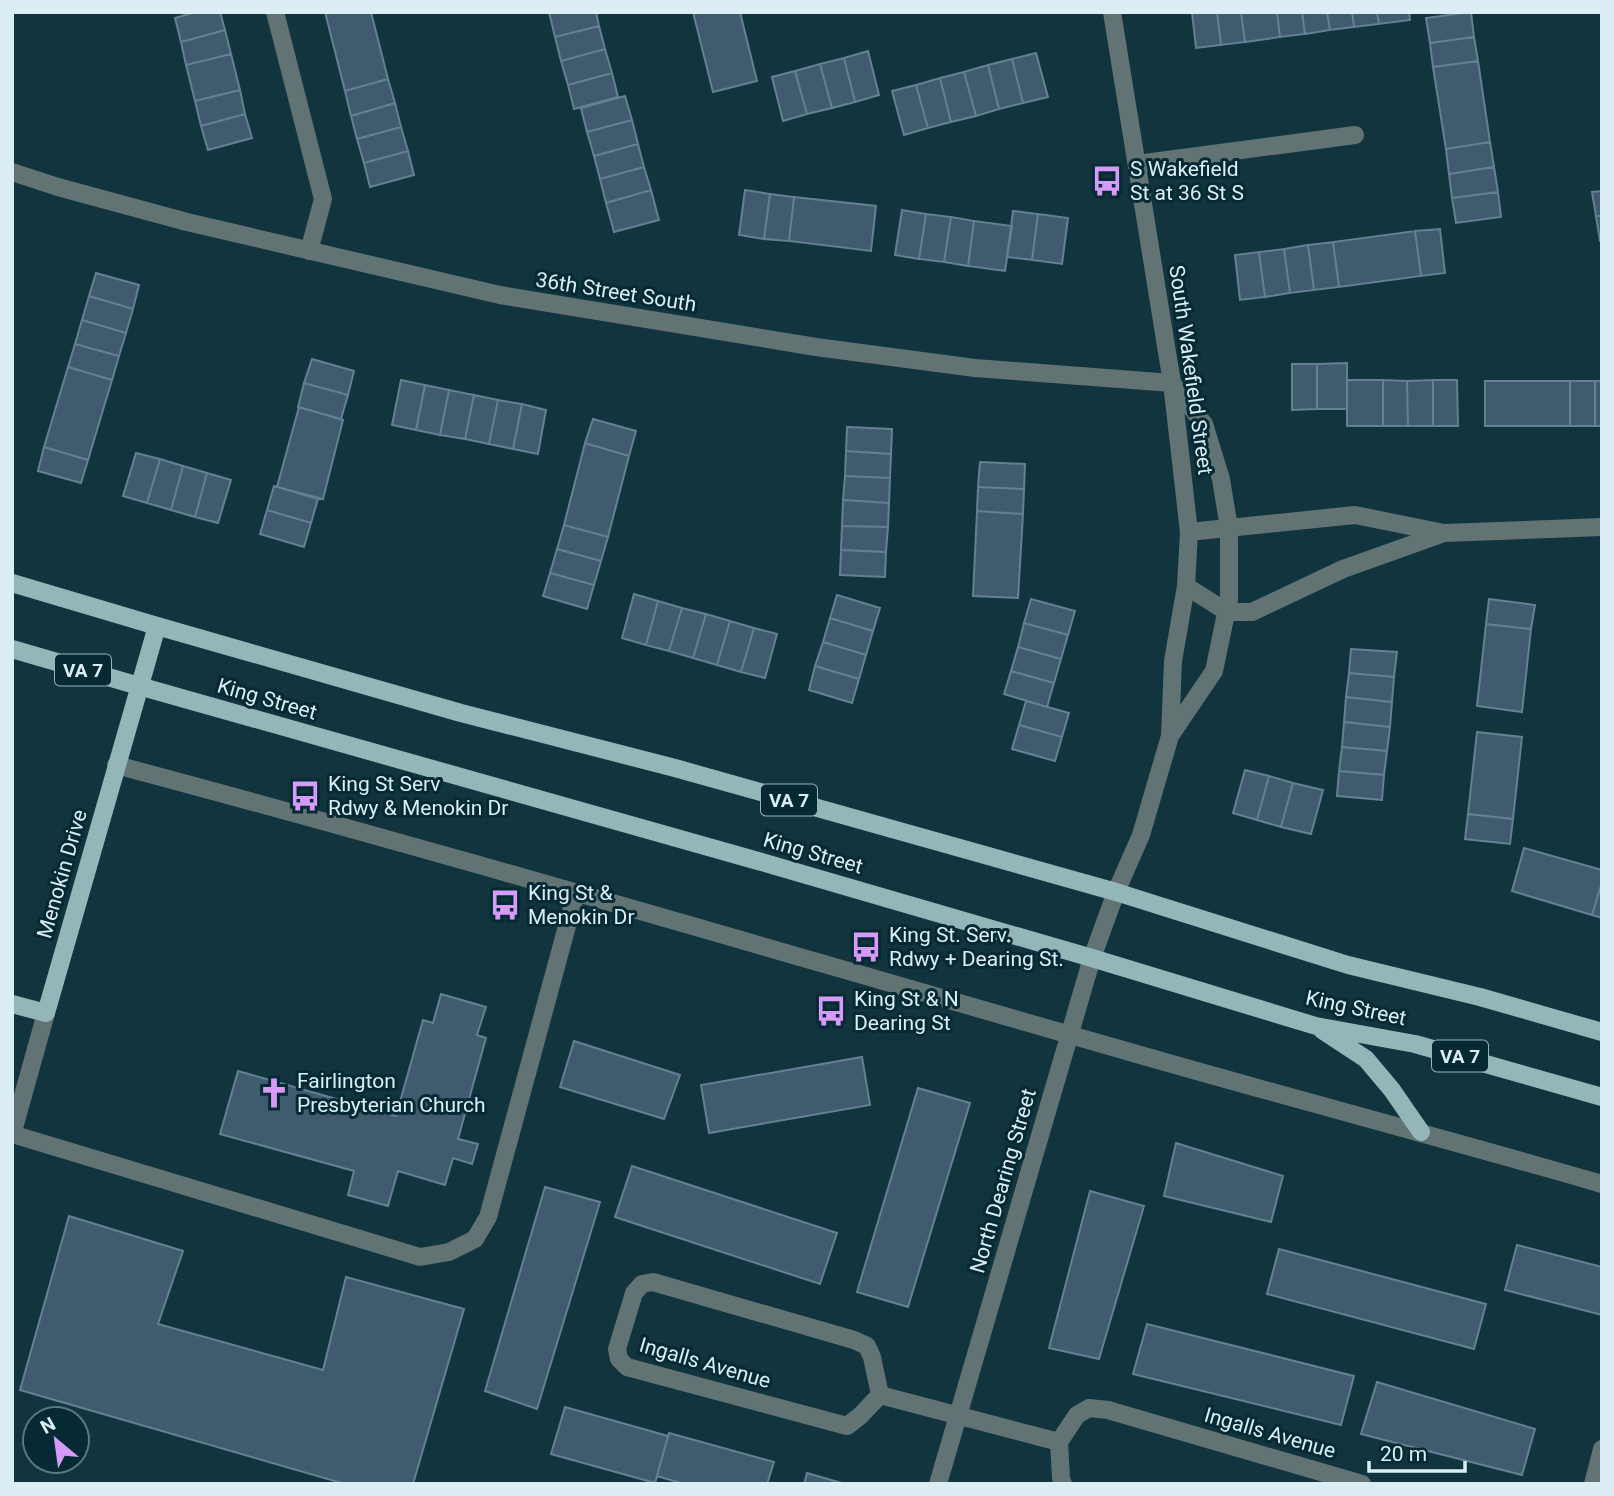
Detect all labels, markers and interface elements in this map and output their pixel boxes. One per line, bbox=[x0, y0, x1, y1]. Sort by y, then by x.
place label: S Wakefield St at 36 St S bbox=[1130, 157, 1244, 205]
bus stop icon: S Wakefield St at 36 St S bbox=[1090, 164, 1124, 198]
street label: South Wakefield Street bbox=[1164, 264, 1218, 476]
street label: 36th Street South bbox=[534, 267, 698, 317]
road number: VA 7 bbox=[55, 654, 111, 685]
street label: King Street bbox=[215, 673, 320, 725]
place label: King St Serv Rdwy & Menokin Dr bbox=[328, 772, 508, 820]
bus stop icon: King St Serv Rdwy & Menokin Dr bbox=[288, 779, 322, 813]
road number: VA 7 bbox=[761, 785, 817, 816]
street label: Menokin Drive bbox=[32, 807, 92, 941]
street label: King Street bbox=[761, 827, 866, 879]
place label: King St & Menokin Dr bbox=[528, 881, 635, 929]
bus stop icon: King St & Menokin Dr bbox=[488, 888, 522, 922]
place label: King St. Serv. Rdwy + Dearing St. bbox=[889, 923, 1064, 971]
bus stop icon: King St. Serv. Rdwy + Dearing St. bbox=[849, 930, 883, 964]
street label: King Street bbox=[1303, 986, 1409, 1030]
place label: King St & N Dearing St bbox=[854, 987, 959, 1035]
bus stop icon: King St & N Dearing St bbox=[814, 994, 848, 1028]
road number: VA 7 bbox=[1432, 1040, 1488, 1072]
place label: Fairlington Presbyterian Church bbox=[297, 1069, 486, 1117]
church icon: Fairlington Presbyterian Church bbox=[257, 1076, 291, 1110]
street label: North Dearing Street bbox=[965, 1086, 1041, 1276]
street label: Ingalls Avenue bbox=[637, 1333, 773, 1393]
street label: Ingalls Avenue bbox=[1202, 1403, 1338, 1463]
north arrow bbox=[21, 1405, 91, 1475]
text: N bbox=[37, 1412, 59, 1439]
scale bar bbox=[1369, 1430, 1465, 1474]
text: 20 m bbox=[1380, 1442, 1427, 1466]

